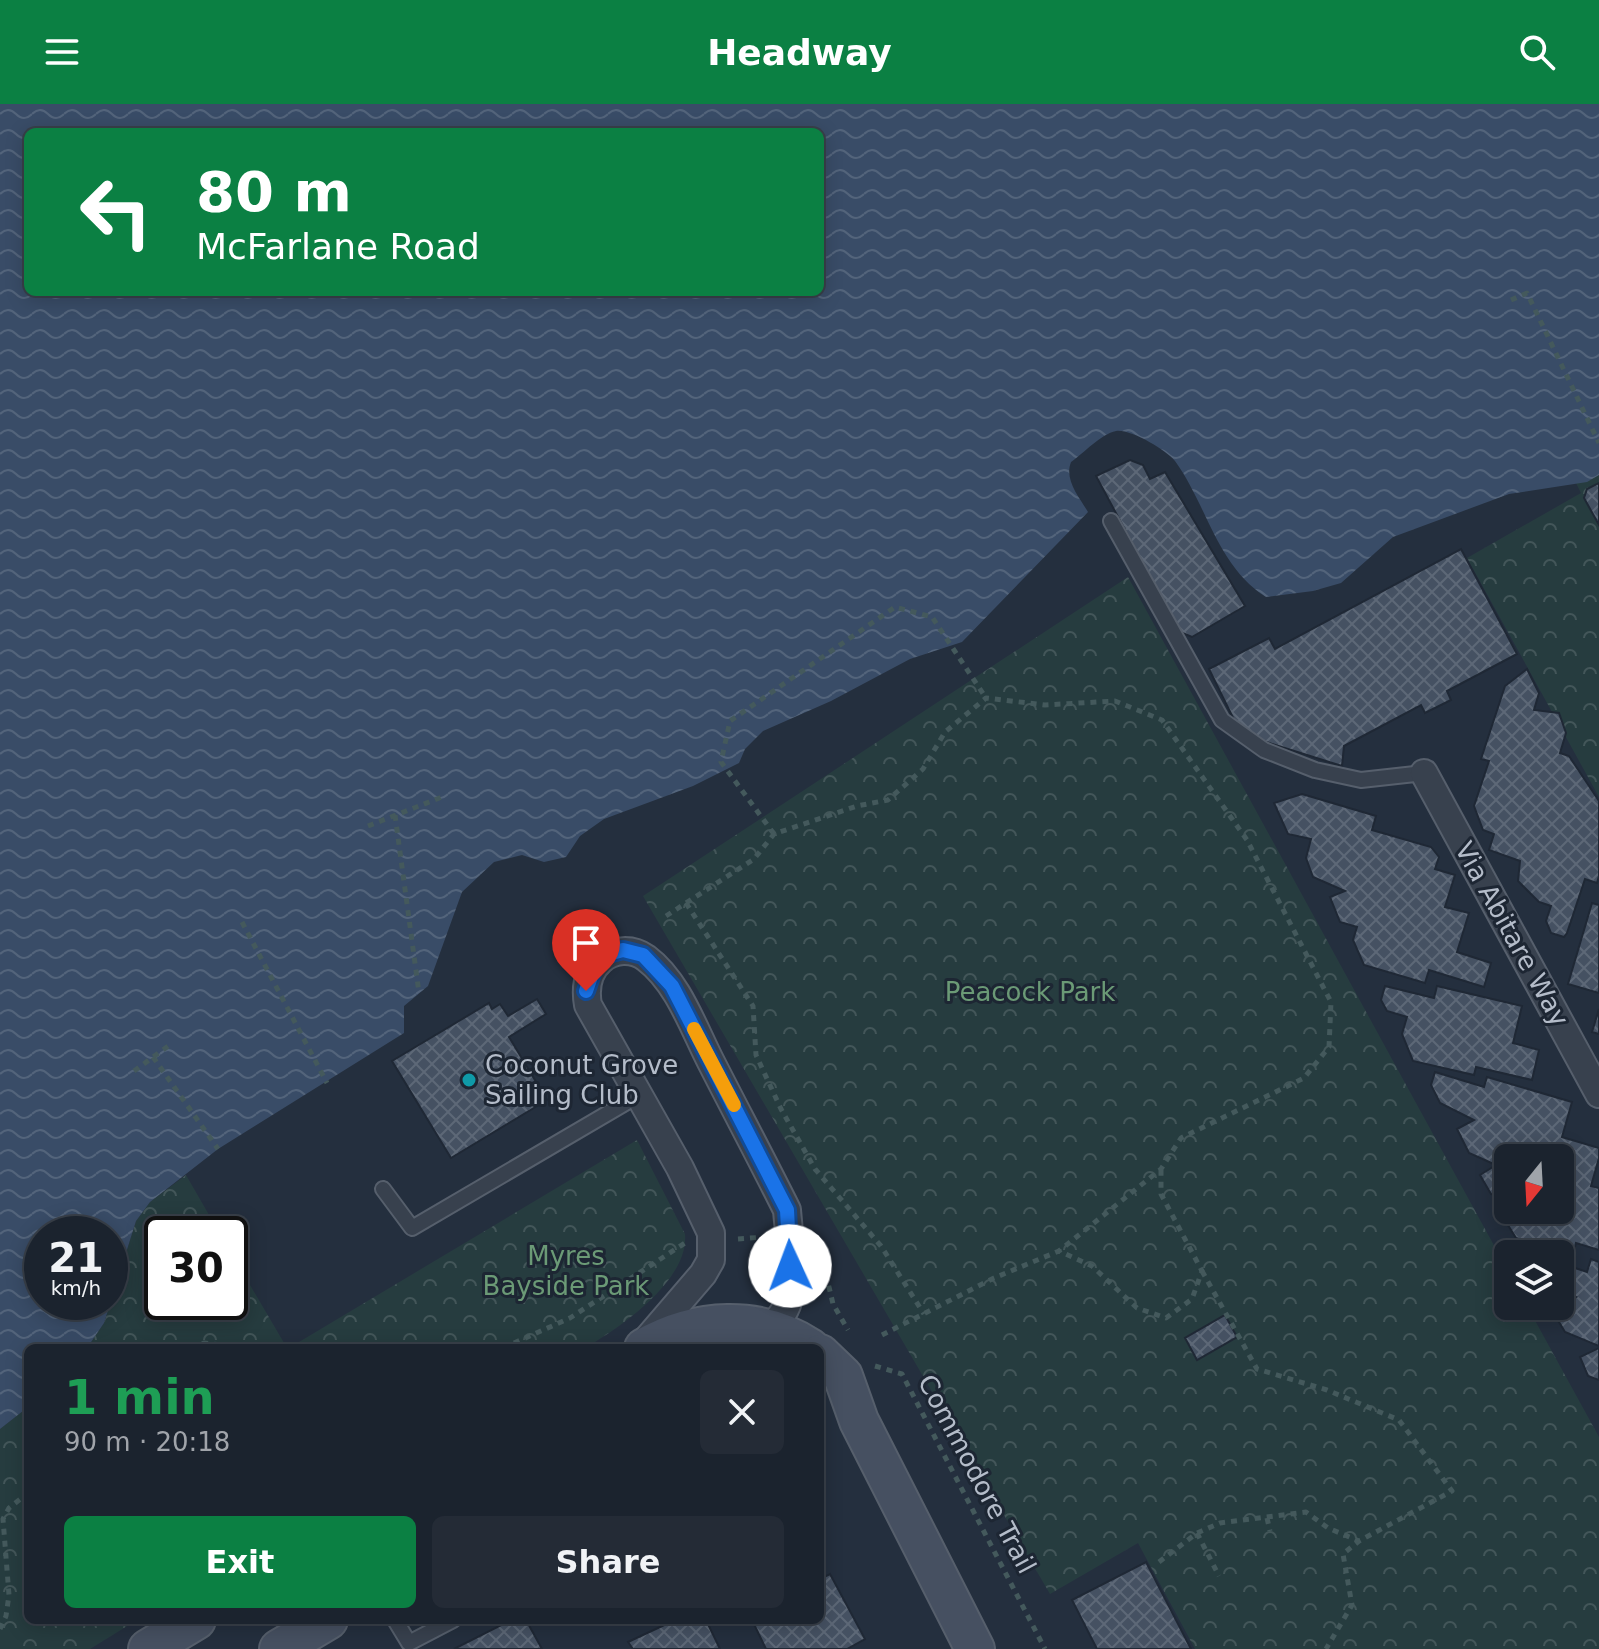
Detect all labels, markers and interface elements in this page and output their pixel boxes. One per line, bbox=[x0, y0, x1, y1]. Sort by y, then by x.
icon: menu bbox=[40, 30, 84, 74]
icon: search bbox=[1515, 30, 1559, 74]
text: Headway bbox=[707, 32, 892, 73]
text: 80 m bbox=[196, 159, 352, 224]
icon: left bbox=[64, 160, 168, 264]
text: McFarlane Road bbox=[196, 226, 480, 267]
street label: Via Abitare Way bbox=[1449, 837, 1575, 1031]
pin bbox=[552, 909, 620, 991]
icon: arrive bbox=[564, 921, 608, 965]
park label: Peacock Park bbox=[945, 977, 1115, 1007]
place label: Coconut Grove Sailing Club bbox=[485, 1050, 678, 1110]
marker: Coconut Grove Sailing Club bbox=[460, 1071, 478, 1089]
north arrow bbox=[1494, 1144, 1574, 1224]
map controls bbox=[1494, 1144, 1574, 1320]
speed limit sign: 30 bbox=[144, 1216, 248, 1320]
position arrow bbox=[748, 1224, 832, 1308]
text: 21 bbox=[48, 1235, 104, 1281]
button: layers bbox=[1494, 1240, 1574, 1320]
park label: Myres Bayside Park bbox=[483, 1241, 649, 1301]
text: km/h bbox=[51, 1276, 101, 1300]
text: 1 min bbox=[64, 1369, 215, 1425]
button: close bbox=[700, 1370, 784, 1454]
street label: Commodore Trail bbox=[912, 1370, 1042, 1578]
text: 90 m · 20:18 bbox=[64, 1427, 230, 1457]
button: Exit bbox=[64, 1516, 416, 1608]
button: Share bbox=[432, 1516, 784, 1608]

